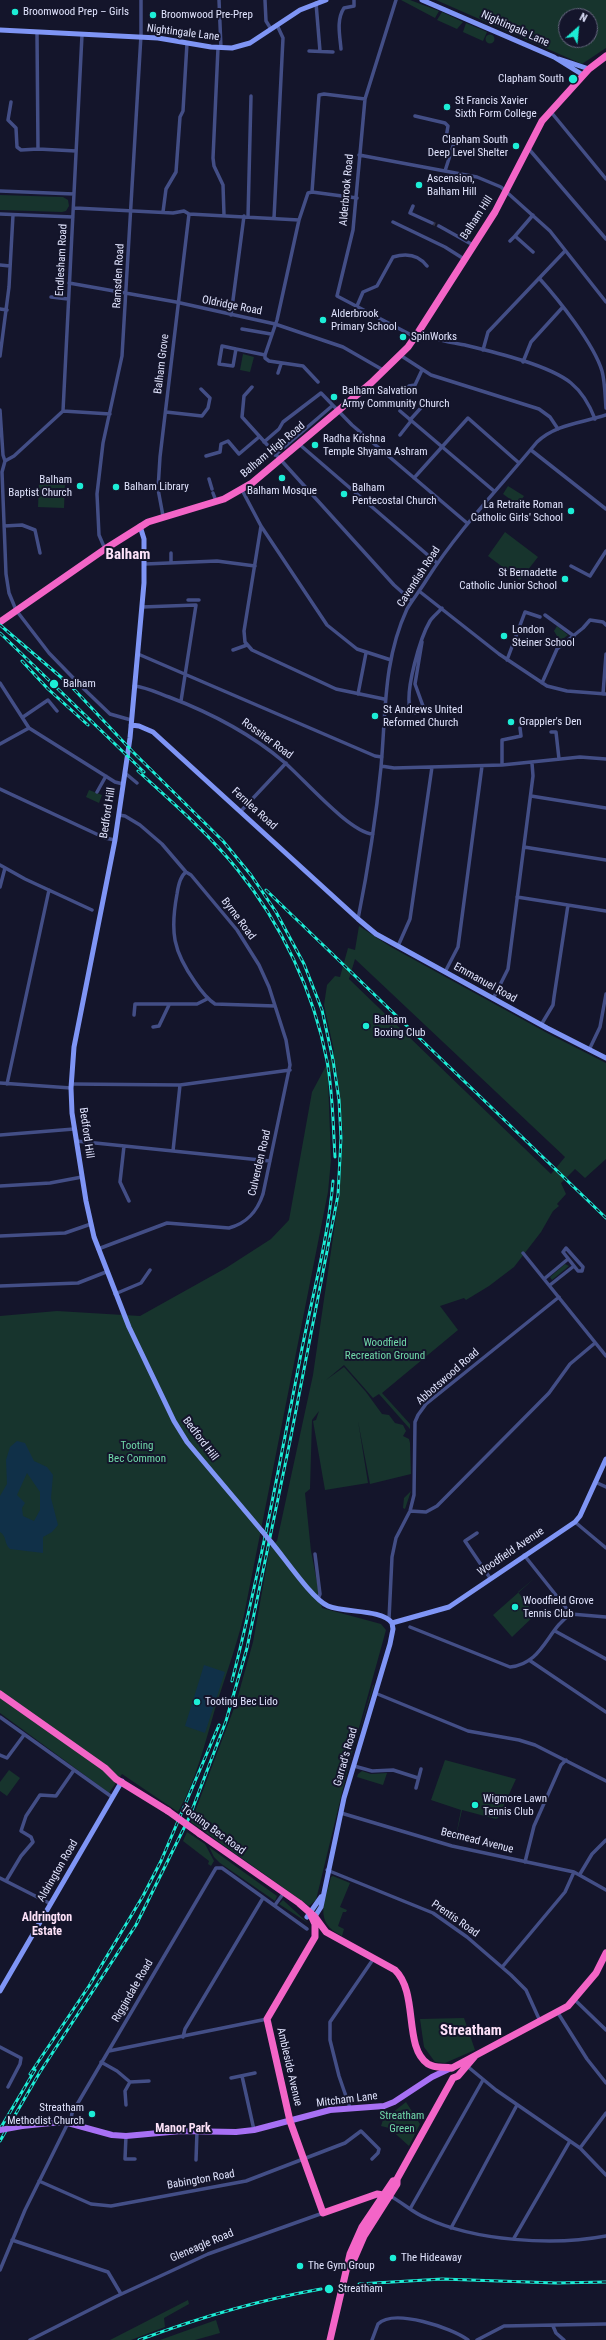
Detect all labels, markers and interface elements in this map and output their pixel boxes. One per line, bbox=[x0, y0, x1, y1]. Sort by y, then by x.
place label: Broomwood Prep – Girls bbox=[23, 5, 129, 19]
marker: Broomwood Prep – Girls bbox=[10, 7, 20, 17]
place label: Broomwood Pre-Prep bbox=[161, 8, 253, 22]
street label: Nightingale Lane bbox=[479, 8, 551, 50]
north arrow bbox=[558, 8, 598, 48]
marker: Broomwood Pre-Prep bbox=[148, 10, 158, 20]
text: N bbox=[577, 10, 589, 25]
street label: Nightingale Lane bbox=[146, 22, 220, 44]
place label: Clapham South bbox=[498, 72, 564, 86]
marker: Clapham South bbox=[567, 73, 579, 85]
place label: St Francis Xavier Sixth Form College bbox=[455, 94, 537, 120]
marker: St Francis Xavier Sixth Form College bbox=[442, 102, 452, 112]
place label: Clapham South Deep Level Shelter bbox=[428, 133, 508, 159]
marker: Clapham South Deep Level Shelter bbox=[511, 141, 521, 151]
street label: Alderbrook Road bbox=[337, 154, 357, 226]
place label: Ascension, Balham Hill bbox=[427, 172, 477, 198]
marker: Ascension, Balham Hill bbox=[414, 180, 424, 190]
street label: Balham Hill bbox=[458, 194, 496, 242]
street label: Endlesham Road bbox=[54, 223, 70, 297]
street label: Ramsden Road bbox=[111, 243, 127, 309]
street label: Oldridge Road bbox=[201, 294, 263, 318]
place label: Alderbrook Primary School bbox=[331, 307, 397, 333]
marker: Alderbrook Primary School bbox=[318, 315, 328, 325]
place label: SpinWorks bbox=[411, 330, 457, 344]
marker: SpinWorks bbox=[398, 332, 408, 342]
street label: Balham Grove bbox=[152, 333, 172, 395]
place label: Balham Salvation Army Community Church bbox=[342, 384, 449, 410]
marker: Balham Salvation Army Community Church bbox=[329, 392, 339, 402]
street label: Balham High Road bbox=[238, 419, 308, 481]
place label: Radha Krishna Temple Shyama Ashram bbox=[323, 432, 427, 458]
marker: Radha Krishna Temple Shyama Ashram bbox=[310, 440, 320, 450]
place label: Balham Baptist Church bbox=[8, 473, 72, 499]
marker: Balham Mosque bbox=[277, 473, 287, 483]
place label: Balham Library bbox=[124, 480, 189, 494]
marker: Balham Baptist Church bbox=[75, 481, 85, 491]
place label: Balham Pentecostal Church bbox=[352, 481, 437, 507]
marker: Balham Library bbox=[111, 482, 121, 492]
place label: Balham Mosque bbox=[247, 484, 317, 498]
marker: Balham Pentecostal Church bbox=[339, 489, 349, 499]
place label: La Retraite Roman Catholic Girls' School bbox=[471, 498, 563, 524]
marker: La Retraite Roman Catholic Girls' School bbox=[566, 506, 576, 516]
street label: Cavendish Road bbox=[395, 544, 443, 610]
district label: Balham bbox=[106, 546, 150, 564]
place label: St Bernadette Catholic Junior School bbox=[459, 566, 557, 592]
marker: St Bernadette Catholic Junior School bbox=[560, 574, 570, 584]
place label: London Steiner School bbox=[512, 623, 575, 649]
marker: London Steiner School bbox=[499, 631, 509, 641]
place label: Balham bbox=[63, 677, 96, 691]
marker: Balham bbox=[48, 678, 60, 690]
place label: St Andrews United Reformed Church bbox=[383, 703, 463, 729]
marker: St Andrews United Reformed Church bbox=[370, 711, 380, 721]
place label: Grappler's Den bbox=[519, 715, 582, 729]
street label: Rossiter Road bbox=[239, 716, 295, 762]
marker: Grappler's Den bbox=[506, 717, 516, 727]
street label: Fernlea Road bbox=[229, 785, 279, 833]
street label: Bedford Hill bbox=[97, 787, 119, 839]
street label: Byrne Road bbox=[218, 895, 258, 943]
street label: Emmanuel Road bbox=[451, 960, 519, 1006]
place label: Balham Boxing Club bbox=[374, 1013, 426, 1039]
marker: Balham Boxing Club bbox=[361, 1021, 371, 1031]
street label: Bedford Hill bbox=[76, 1107, 96, 1159]
street label: Culverden Road bbox=[246, 1129, 274, 1197]
park label: Woodfield Recreation Ground bbox=[345, 1336, 425, 1362]
street label: Abbotswood Road bbox=[414, 1346, 482, 1408]
street label: Bedford Hill bbox=[179, 1415, 221, 1463]
park label: Tooting Bec Common bbox=[108, 1439, 166, 1465]
street label: Woodfield Avenue bbox=[475, 1525, 547, 1579]
place label: Woodfield Grove Tennis Club bbox=[523, 1594, 594, 1620]
marker: Woodfield Grove Tennis Club bbox=[510, 1602, 520, 1612]
place label: Tooting Bec Lido bbox=[205, 1695, 278, 1709]
marker: Tooting Bec Lido bbox=[192, 1697, 202, 1707]
street label: Garrad's Road bbox=[331, 1726, 361, 1788]
place label: Wigmore Lawn Tennis Club bbox=[483, 1792, 547, 1818]
marker: Wigmore Lawn Tennis Club bbox=[470, 1800, 480, 1810]
street label: Tooting Bec Road bbox=[178, 1802, 248, 1858]
street label: Becmead Avenue bbox=[439, 1826, 515, 1856]
street label: Aldrington Road bbox=[35, 1838, 81, 1904]
street label: Prentis Road bbox=[429, 1898, 481, 1940]
district label: Aldrington Estate bbox=[22, 1911, 72, 1939]
street label: Riggindale Road bbox=[110, 1957, 156, 2025]
district label: Streatham bbox=[440, 2022, 502, 2040]
street label: Ambleside Avenue bbox=[274, 2027, 304, 2107]
street label: Mitcham Lane bbox=[316, 2090, 378, 2110]
place label: Streatham Methodist Church bbox=[7, 2101, 84, 2127]
marker: Streatham Methodist Church bbox=[87, 2109, 97, 2119]
park label: Streatham Green bbox=[380, 2109, 424, 2135]
district label: Manor Park bbox=[155, 2122, 211, 2136]
street label: Babington Road bbox=[166, 2168, 236, 2192]
street label: Gleneagle Road bbox=[168, 2227, 236, 2265]
place label: The Hideaway bbox=[401, 2251, 462, 2265]
marker: The Hideaway bbox=[388, 2253, 398, 2263]
place label: The Gym Group bbox=[308, 2259, 375, 2273]
marker: The Gym Group bbox=[295, 2261, 305, 2271]
place label: Streatham bbox=[338, 2282, 383, 2296]
marker: Streatham bbox=[323, 2283, 335, 2295]

